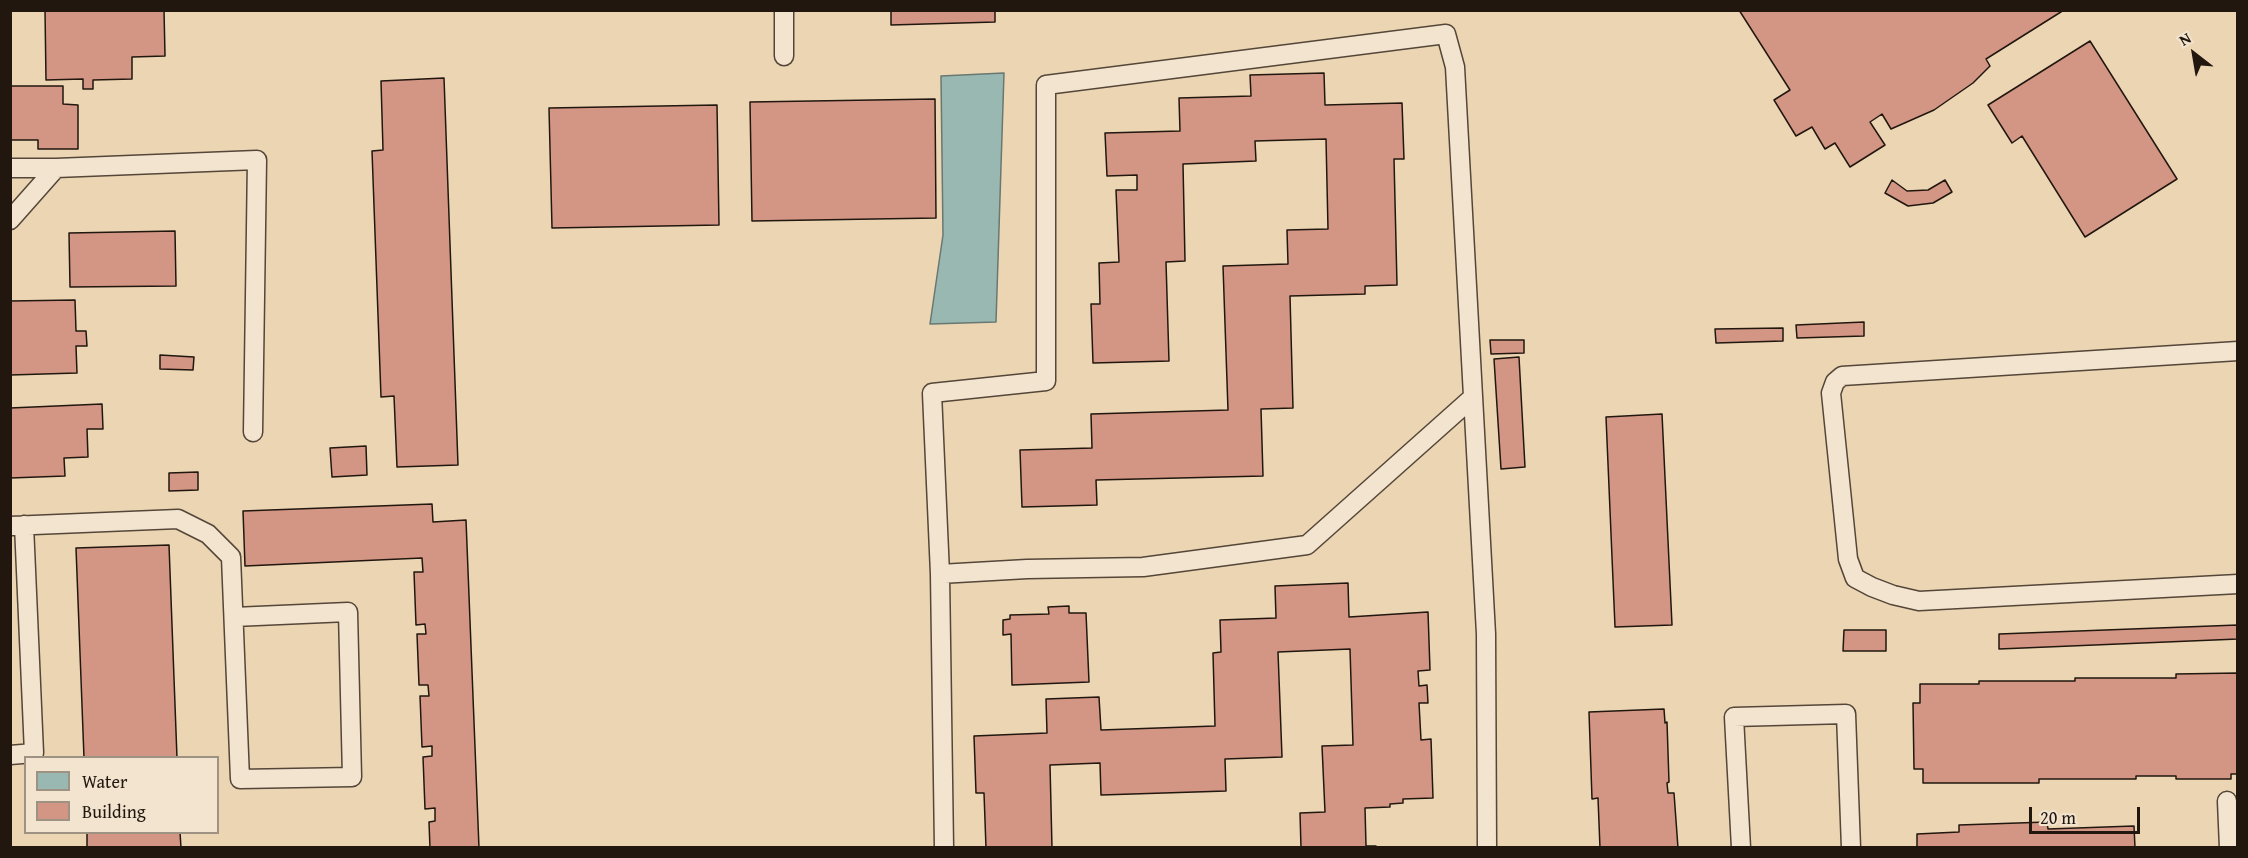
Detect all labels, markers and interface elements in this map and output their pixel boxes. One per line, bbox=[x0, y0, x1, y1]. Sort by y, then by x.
north arrow bbox=[2164, 24, 2224, 84]
text: N bbox=[2174, 26, 2195, 52]
legend bbox=[24, 756, 219, 834]
text: Water bbox=[82, 768, 127, 795]
scale bar bbox=[2032, 795, 2143, 833]
text: Building bbox=[82, 798, 146, 825]
text: 20 m bbox=[2040, 804, 2076, 831]

